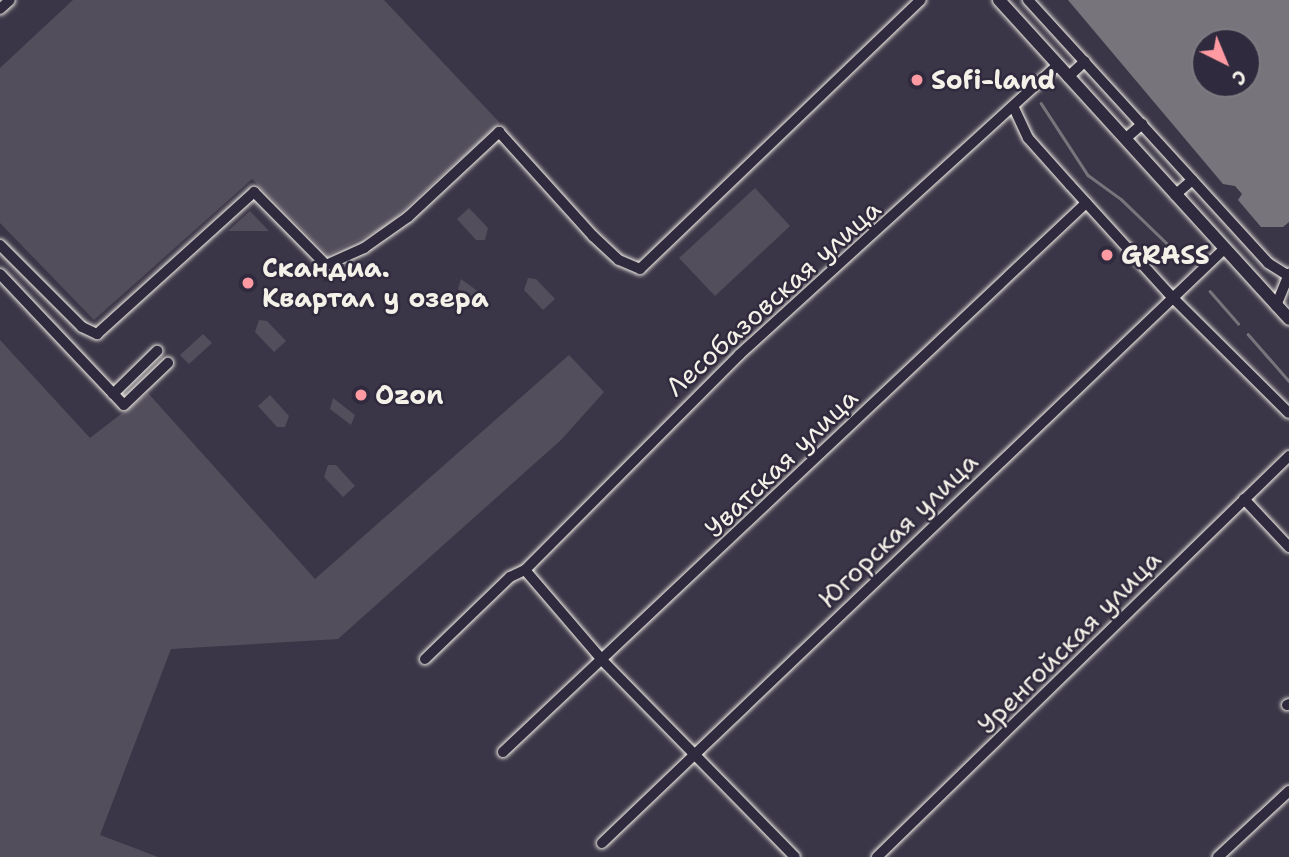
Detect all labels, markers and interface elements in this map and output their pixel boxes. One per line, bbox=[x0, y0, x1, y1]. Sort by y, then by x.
north arrow bbox=[1191, 28, 1261, 98]
place label: Sofi-land bbox=[931, 64, 1055, 96]
text: С bbox=[1227, 64, 1252, 90]
marker: Sofi-land bbox=[909, 72, 925, 88]
street label: Лесобазовская улица bbox=[659, 193, 887, 403]
place label: GRASS bbox=[1121, 239, 1210, 271]
marker: GRASS bbox=[1099, 247, 1115, 263]
place label: Скандиа. Квартал у озера bbox=[262, 252, 489, 314]
marker: Скандиа. Квартал у озера bbox=[240, 275, 256, 291]
place label: Ozon bbox=[375, 379, 444, 411]
street label: Уватская улица bbox=[698, 382, 864, 544]
marker: Ozon bbox=[353, 387, 369, 403]
street label: Югорская улица bbox=[812, 446, 984, 614]
street label: Уренгойская улица bbox=[971, 544, 1167, 740]

